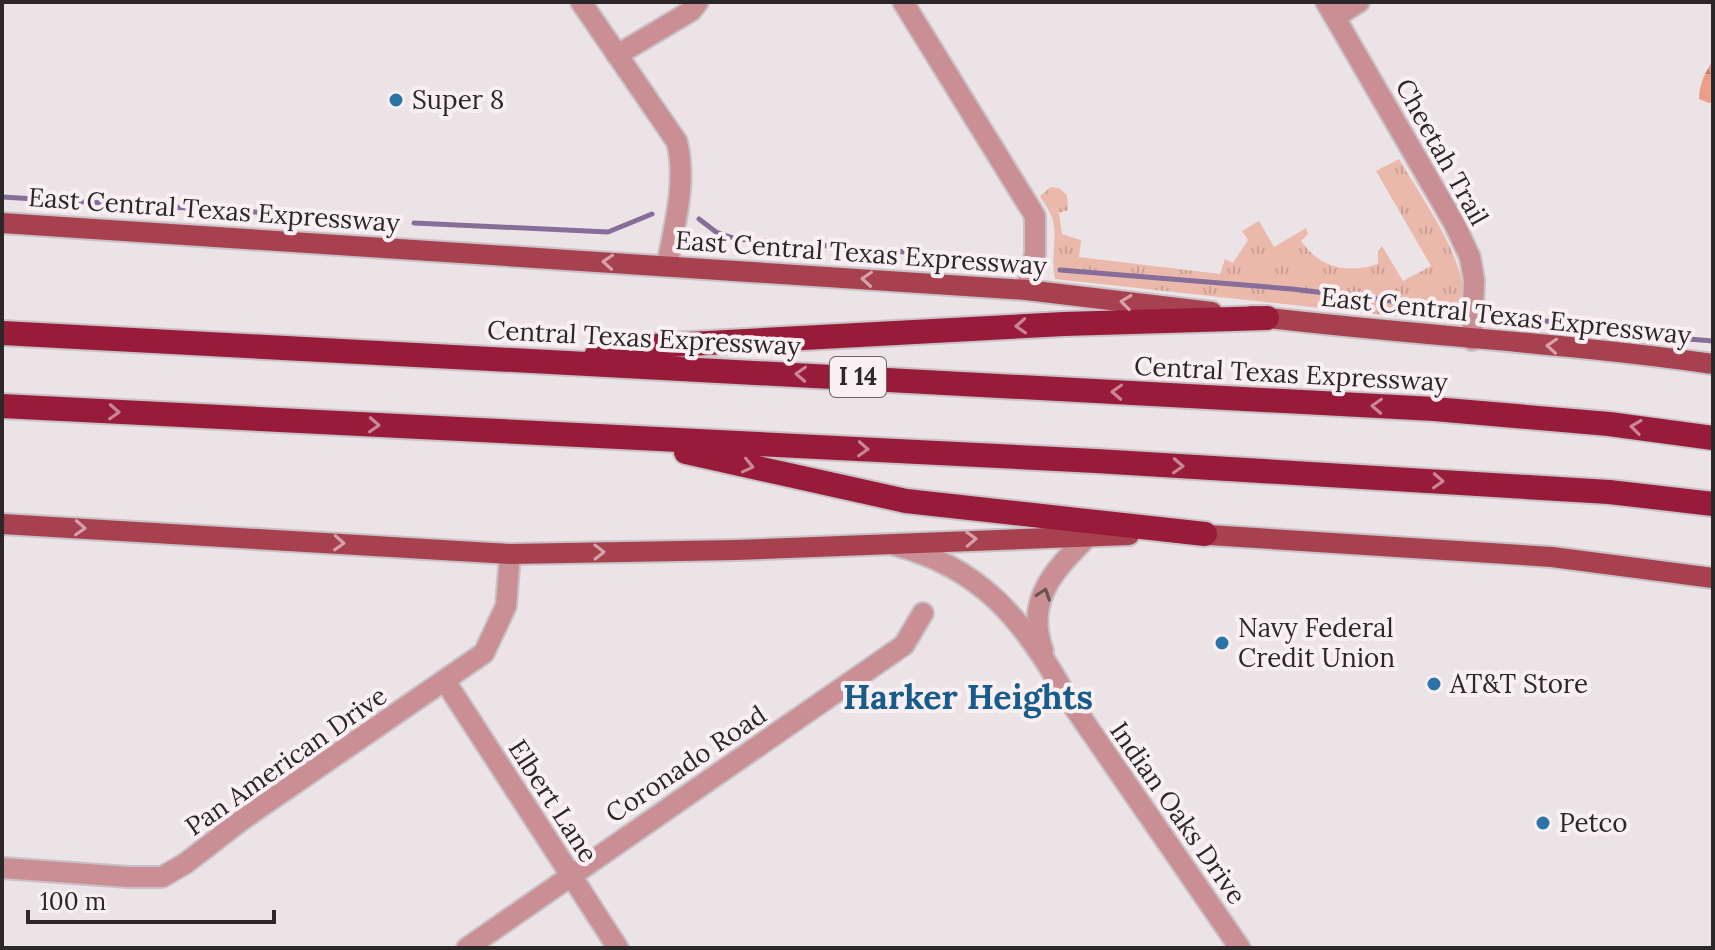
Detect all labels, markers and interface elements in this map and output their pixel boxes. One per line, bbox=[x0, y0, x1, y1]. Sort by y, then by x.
street label: Cheetah Trail bbox=[1389, 73, 1496, 231]
place label: Super 8 bbox=[412, 83, 504, 116]
marker: Super 8 bbox=[387, 91, 405, 109]
street label: East Central Texas Expressway bbox=[27, 180, 401, 239]
street label: East Central Texas Expressway bbox=[674, 223, 1048, 282]
one-way arrow bbox=[601, 254, 614, 271]
one-way arrow bbox=[860, 271, 873, 288]
street label: East Central Texas Expressway bbox=[1319, 280, 1693, 351]
one-way arrow bbox=[1119, 293, 1132, 310]
street label: Central Texas Expressway bbox=[486, 313, 802, 362]
one-way arrow bbox=[1015, 317, 1028, 334]
one-way arrow bbox=[1545, 338, 1558, 355]
street label: Central Texas Expressway bbox=[1133, 349, 1449, 398]
road number: I 14 bbox=[830, 357, 886, 397]
one-way arrow bbox=[795, 366, 808, 383]
one-way arrow bbox=[1110, 384, 1123, 401]
one-way arrow bbox=[1370, 398, 1383, 415]
one-way arrow bbox=[108, 403, 121, 420]
one-way arrow bbox=[368, 416, 381, 433]
one-way arrow bbox=[1629, 419, 1642, 436]
one-way arrow bbox=[857, 441, 870, 458]
one-way arrow bbox=[741, 457, 754, 474]
one-way arrow bbox=[1172, 457, 1185, 474]
one-way arrow bbox=[1432, 472, 1445, 489]
one-way arrow bbox=[74, 520, 87, 537]
one-way arrow bbox=[965, 531, 978, 548]
one-way arrow bbox=[333, 535, 346, 552]
one-way arrow bbox=[593, 543, 606, 561]
one-way arrow bbox=[1035, 588, 1051, 602]
place label: Navy Federal Credit Union bbox=[1238, 611, 1395, 674]
marker: Navy Federal Credit Union bbox=[1213, 634, 1231, 652]
place label: AT&T Store bbox=[1449, 667, 1588, 700]
district label: Harker Heights bbox=[843, 675, 1093, 719]
marker: AT&T Store bbox=[1425, 675, 1443, 693]
street label: Pan American Drive bbox=[179, 679, 393, 843]
street label: Coronado Road bbox=[599, 698, 772, 829]
street label: Indian Oaks Drive bbox=[1103, 715, 1254, 910]
street label: Elbert Lane bbox=[502, 733, 605, 868]
place label: Petco bbox=[1559, 806, 1627, 839]
marker: Petco bbox=[1534, 814, 1552, 832]
scale bar bbox=[28, 874, 274, 924]
text: 100 m bbox=[40, 886, 106, 917]

